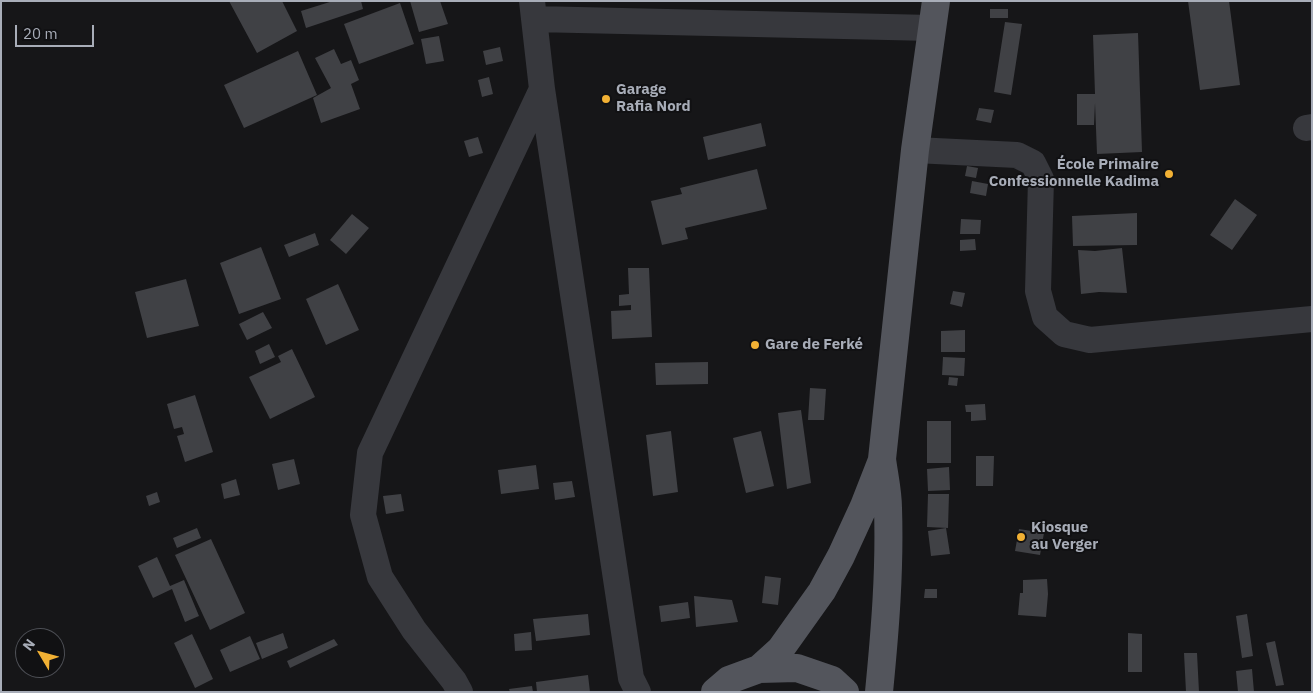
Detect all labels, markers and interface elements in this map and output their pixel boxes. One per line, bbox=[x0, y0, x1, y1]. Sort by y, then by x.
scale bar bbox=[18, 15, 96, 47]
text: 20 m bbox=[23, 24, 58, 43]
place label: Garage Rafia Nord bbox=[616, 81, 691, 116]
marker: Garage Rafia Nord bbox=[600, 93, 612, 105]
place label: École Primaire Confessionnelle Kadima bbox=[989, 156, 1159, 191]
marker: École Primaire Confessionnelle Kadima bbox=[1163, 168, 1175, 180]
place label: Gare de Ferké bbox=[765, 336, 863, 354]
marker: Gare de Ferké bbox=[749, 339, 761, 351]
place label: Kiosque au Verger bbox=[1031, 519, 1098, 554]
marker: Kiosque au Verger bbox=[1015, 531, 1027, 543]
north arrow bbox=[15, 628, 65, 678]
text: N bbox=[19, 635, 39, 654]

